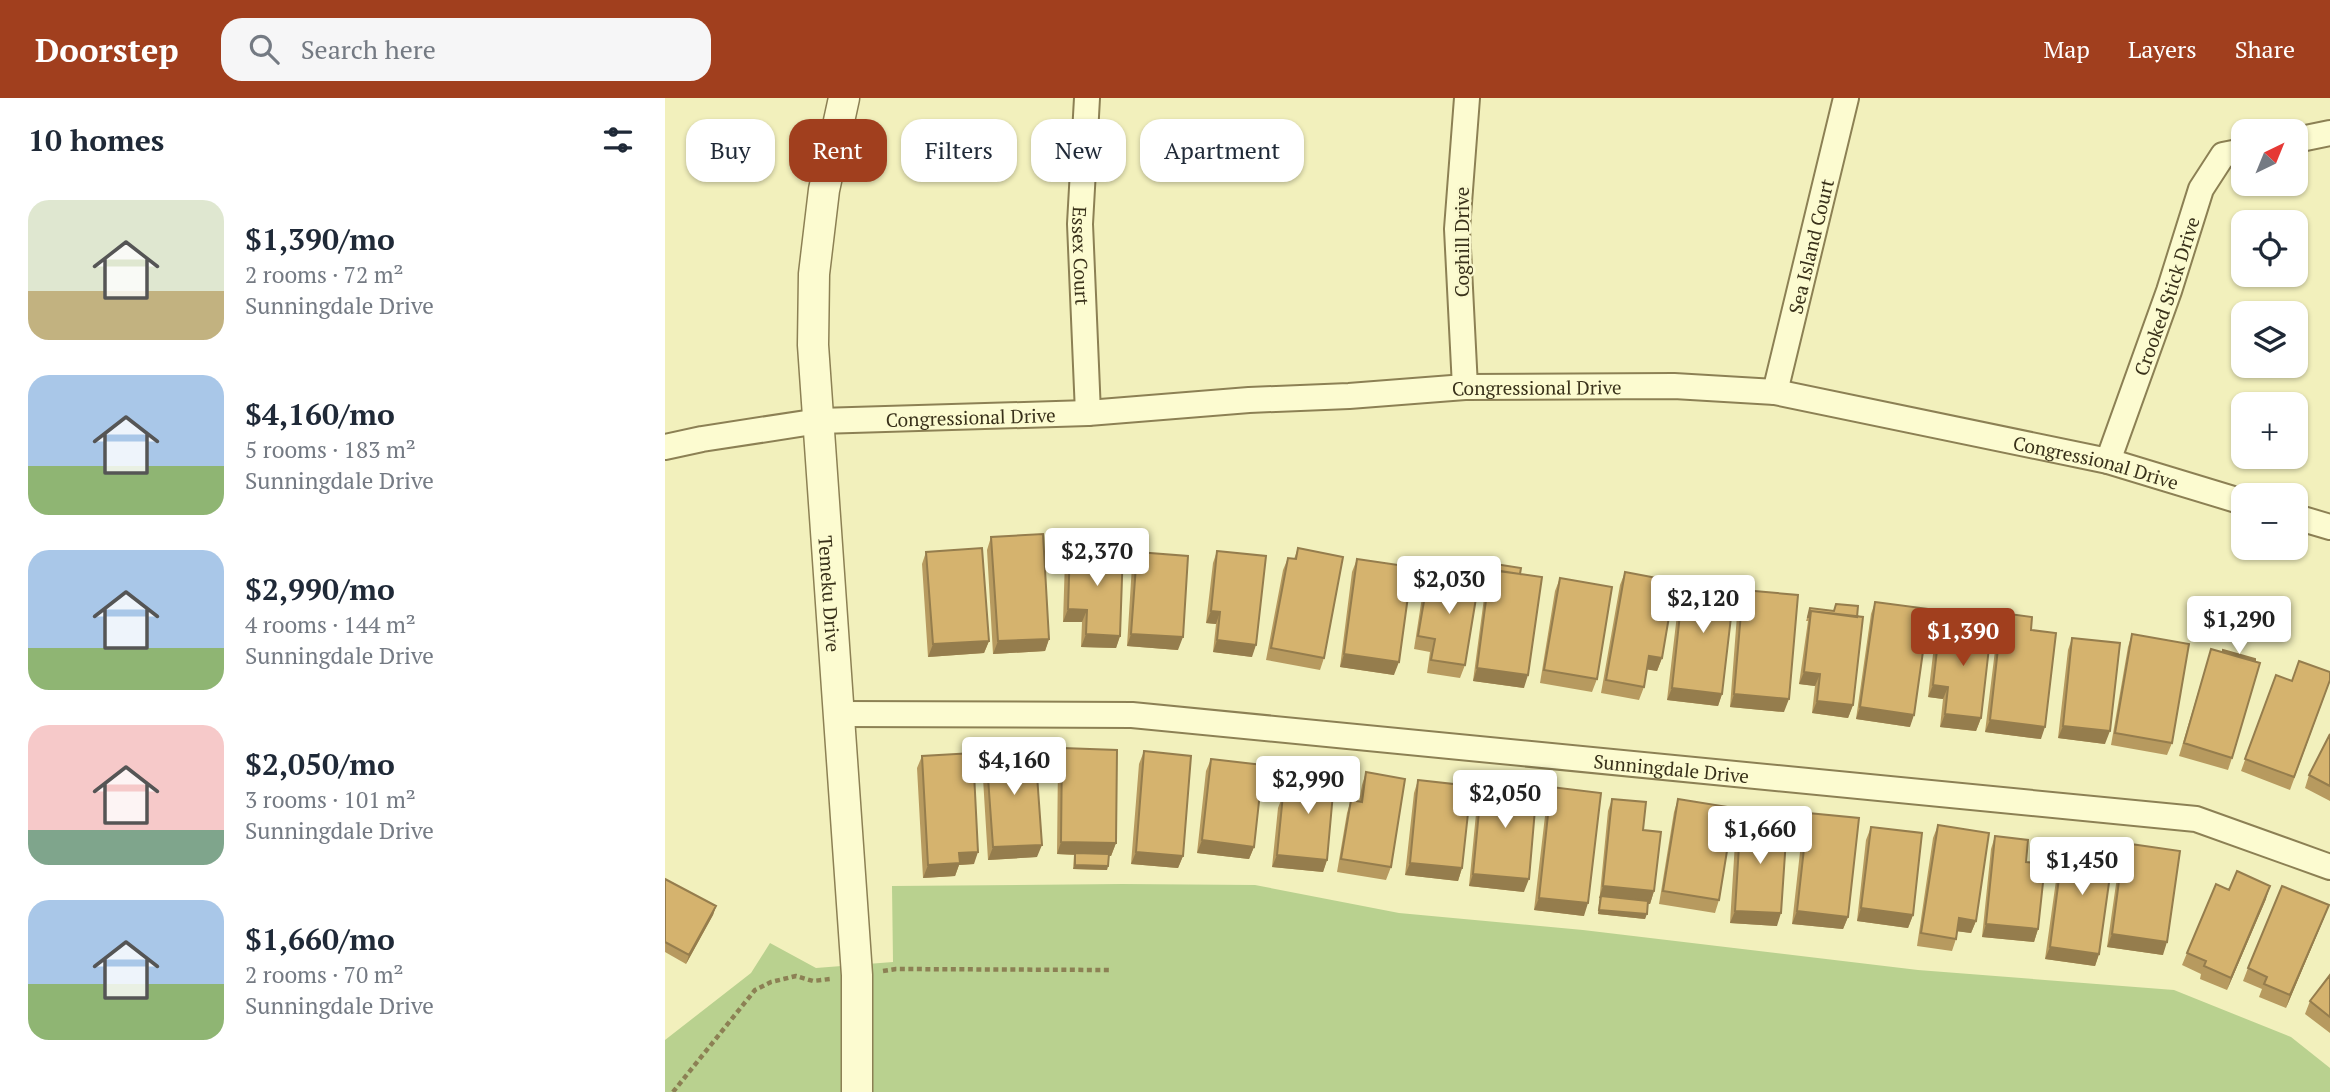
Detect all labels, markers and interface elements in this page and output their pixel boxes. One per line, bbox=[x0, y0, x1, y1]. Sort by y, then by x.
search box bbox=[221, 18, 711, 81]
text: Doorstep bbox=[35, 28, 179, 71]
icon: search bbox=[245, 30, 283, 68]
text: Search here bbox=[301, 32, 436, 66]
text: Map bbox=[2043, 33, 2090, 65]
text: Layers bbox=[2128, 33, 2197, 65]
text: Share bbox=[2235, 33, 2295, 65]
chip: Buy bbox=[686, 119, 775, 182]
chip: Rent bbox=[789, 119, 887, 182]
chip: Filters bbox=[901, 119, 1017, 182]
chip: New bbox=[1031, 119, 1126, 182]
chip: Apartment bbox=[1140, 119, 1304, 182]
north arrow bbox=[2231, 119, 2308, 196]
map controls bbox=[2231, 119, 2308, 560]
text: 10 homes bbox=[28, 120, 164, 160]
icon: filters bbox=[599, 121, 637, 159]
street label: Sea Island Court bbox=[1782, 176, 1839, 316]
street label: Coghill Drive bbox=[1449, 187, 1474, 297]
street label: Essex Court bbox=[1067, 206, 1096, 306]
button: locate bbox=[2231, 210, 2308, 287]
street label: Crooked Stick Drive bbox=[2127, 213, 2204, 379]
text: $1,390/mo bbox=[245, 219, 395, 259]
icon: home bbox=[84, 228, 168, 312]
text: 2 rooms · 72 m² bbox=[245, 259, 404, 290]
text: Sunningdale Drive bbox=[245, 290, 434, 321]
button: layers bbox=[2231, 301, 2308, 378]
street label: Congressional Drive bbox=[1451, 374, 1622, 400]
button: + bbox=[2231, 392, 2308, 469]
text: $4,160/mo bbox=[245, 394, 395, 434]
street label: Congressional Drive bbox=[885, 401, 1056, 432]
icon: home bbox=[84, 403, 168, 487]
street label: Congressional Drive bbox=[2011, 429, 2182, 494]
text: 5 rooms · 183 m² bbox=[245, 434, 416, 465]
text: Sunningdale Drive bbox=[245, 465, 434, 496]
button: − bbox=[2231, 483, 2308, 560]
pin: $2,370 bbox=[1040, 528, 1154, 588]
street label: Temeku Drive bbox=[814, 535, 847, 653]
text: $2,370 bbox=[1061, 535, 1133, 566]
pin: $2,030 bbox=[1392, 556, 1506, 616]
text: $2,030 bbox=[1413, 563, 1485, 594]
text: $2,990/mo bbox=[245, 569, 395, 609]
pin: $2,120 bbox=[1646, 575, 1760, 635]
icon: home bbox=[84, 578, 168, 662]
text: $2,120 bbox=[1667, 582, 1739, 613]
pin: $1,290 bbox=[2182, 596, 2296, 656]
text: $1,290 bbox=[2203, 603, 2275, 634]
pin: $1,390 bbox=[1906, 608, 2020, 668]
text: 4 rooms · 144 m² bbox=[245, 609, 416, 640]
text: $1,390 bbox=[1927, 615, 1999, 646]
text: Sunningdale Drive bbox=[245, 640, 434, 671]
pin: $4,160 bbox=[957, 738, 1071, 797]
text: $2,050/mo bbox=[245, 744, 395, 784]
text: $4,160 bbox=[978, 744, 1050, 775]
street label: Sunningdale Drive bbox=[1593, 748, 1750, 788]
icon: home bbox=[84, 753, 168, 837]
pin: $2,990 bbox=[1251, 756, 1365, 816]
text: $2,990 bbox=[1272, 763, 1344, 794]
pin: $2,050 bbox=[1448, 770, 1562, 830]
text: $2,050 bbox=[1469, 777, 1541, 808]
text: 3 rooms · 101 m² bbox=[245, 784, 416, 815]
pin: $1,660 bbox=[1703, 806, 1817, 866]
text: $1,660 bbox=[1724, 813, 1796, 844]
text: Sunningdale Drive bbox=[245, 815, 434, 846]
pin: $1,450 bbox=[2025, 838, 2139, 897]
text: $1,450 bbox=[2046, 844, 2118, 875]
text: $1,660/mo bbox=[245, 919, 395, 959]
icon: home bbox=[84, 928, 168, 1012]
text: 2 rooms · 70 m² bbox=[245, 959, 404, 990]
text: Sunningdale Drive bbox=[245, 990, 434, 1021]

